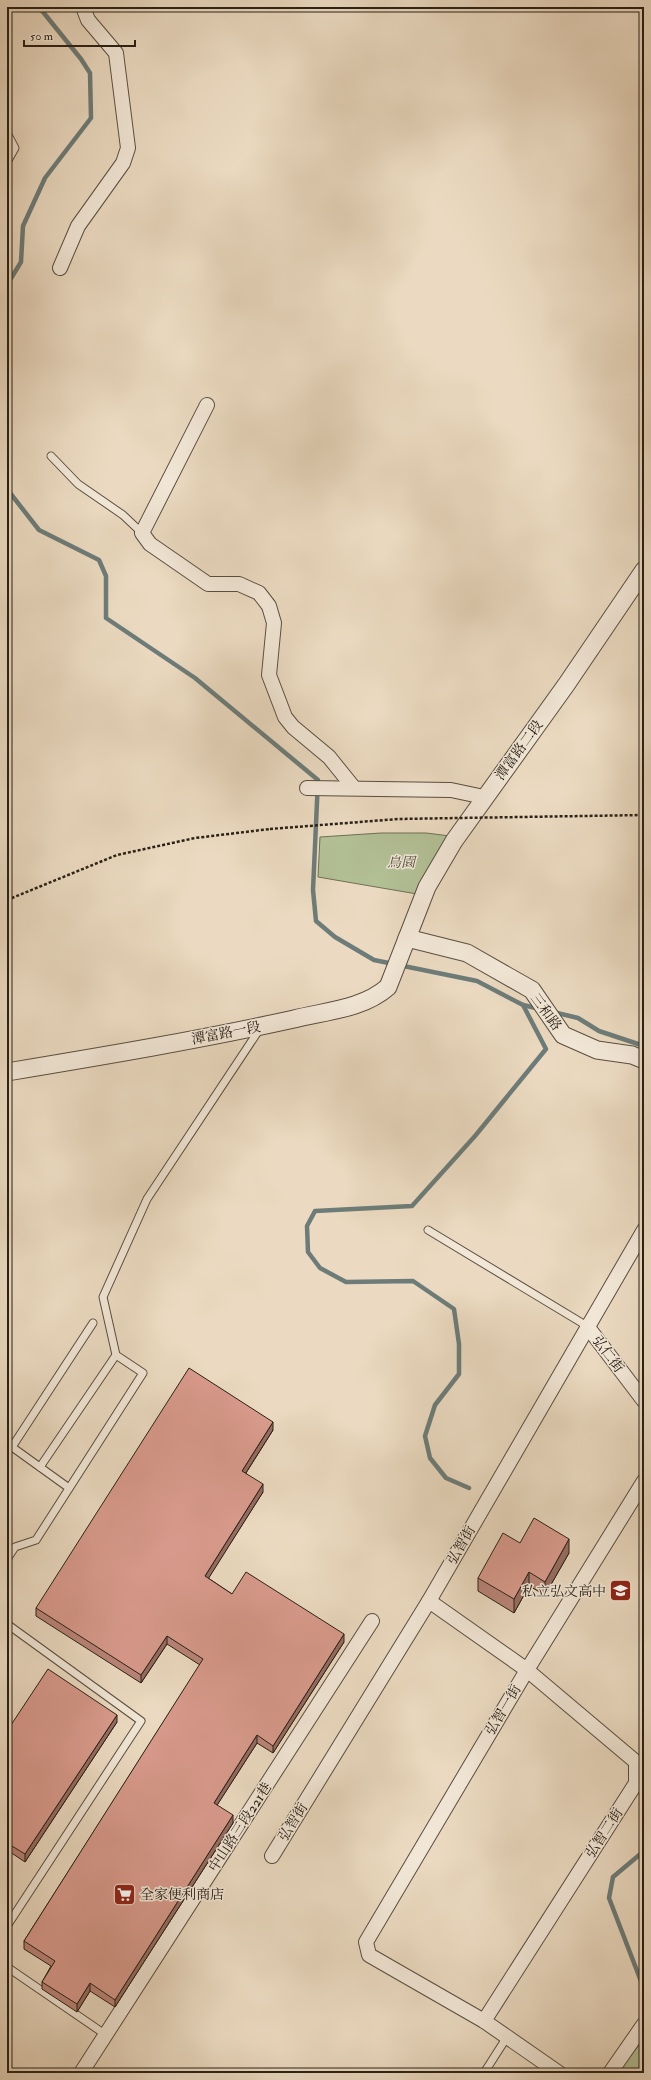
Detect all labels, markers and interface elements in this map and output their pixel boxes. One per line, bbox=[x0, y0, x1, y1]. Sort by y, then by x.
scale bar bbox=[24, 22, 135, 48]
text: 50 m bbox=[30, 29, 54, 44]
street label: 潭富路二段 bbox=[492, 717, 546, 783]
park label: 鳥園 bbox=[387, 854, 417, 871]
street label: 三和路 bbox=[527, 990, 565, 1034]
street label: 潭富路一段 bbox=[190, 1018, 262, 1048]
street label: 弘仁街 bbox=[589, 1332, 627, 1376]
street label: 弘智街 bbox=[443, 1523, 479, 1567]
school or university icon: 私立弘文高中 bbox=[608, 1578, 634, 1604]
place label: 私立弘文高中 bbox=[522, 1583, 606, 1600]
street label: 弘智一街 bbox=[481, 1682, 525, 1738]
street label: 中山路三段221巷 bbox=[205, 1779, 275, 1875]
street label: 弘智街 bbox=[275, 1800, 311, 1844]
street label: 弘智二街 bbox=[582, 1805, 626, 1861]
supermarket icon: 全家便利商店 bbox=[111, 1881, 137, 1907]
place label: 全家便利商店 bbox=[140, 1886, 224, 1903]

